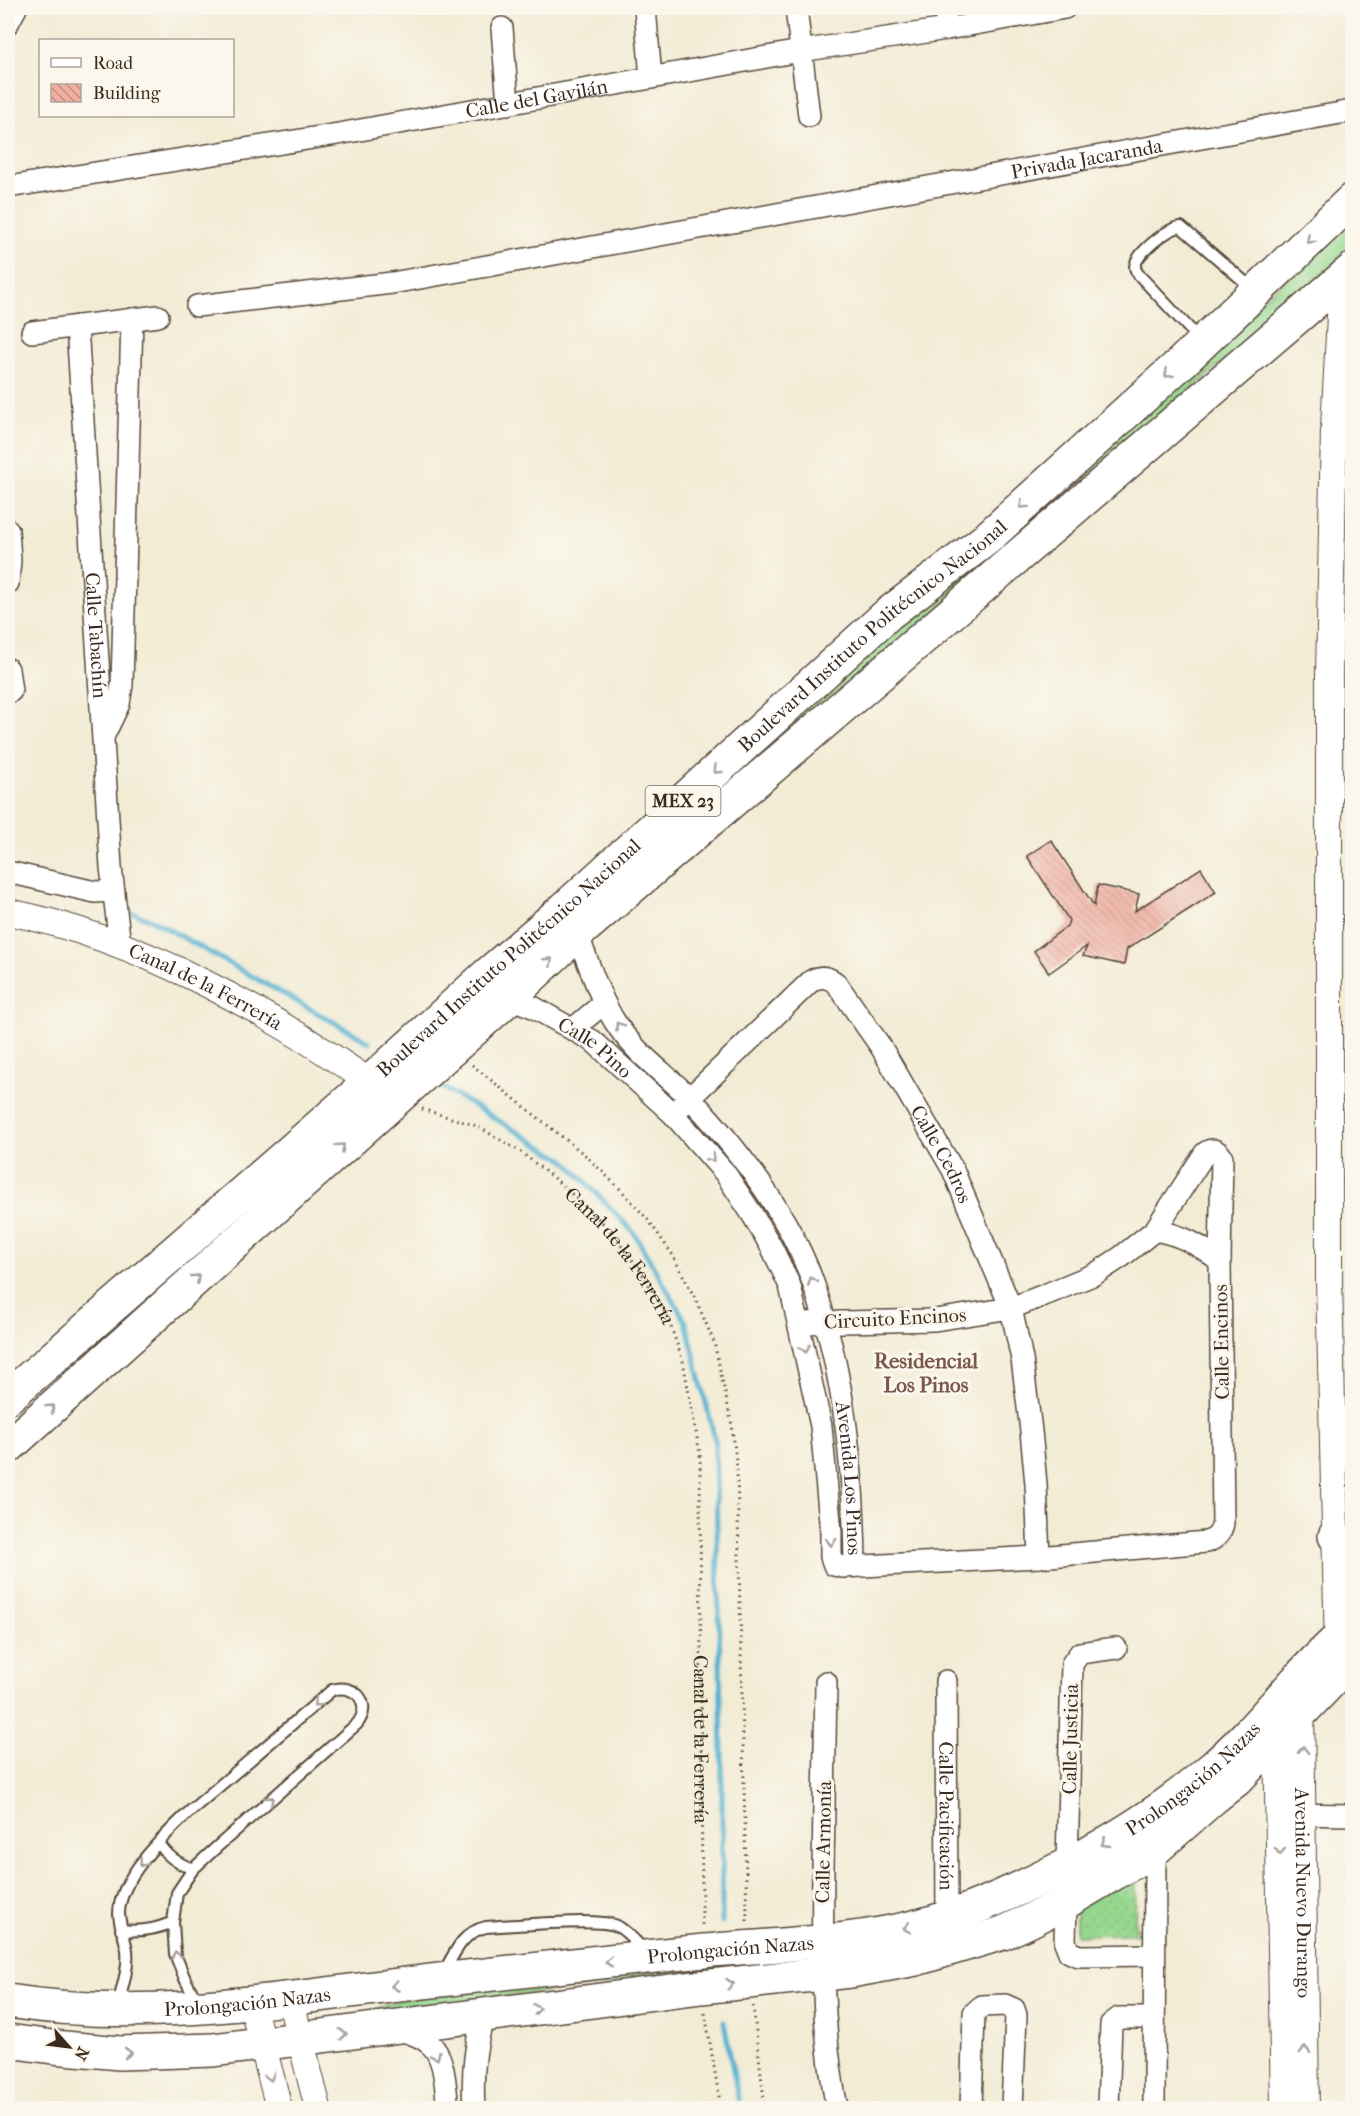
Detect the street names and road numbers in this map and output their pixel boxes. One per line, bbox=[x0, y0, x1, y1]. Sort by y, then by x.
street label: Calle del Gavilán bbox=[464, 75, 610, 123]
street label: Privada Jacaranda bbox=[1009, 134, 1165, 184]
street label: Boulevard Instituto Politécnico Nacional bbox=[733, 515, 1012, 757]
street label: Calle Tabachín bbox=[81, 572, 111, 699]
road number: MEX 23 bbox=[646, 786, 720, 816]
street label: Boulevard Instituto Politécnico Nacional bbox=[372, 834, 646, 1082]
street label: Canal de la Ferrería bbox=[125, 939, 287, 1035]
street label: Calle Pino bbox=[554, 1013, 637, 1083]
street label: Calle Cedros bbox=[906, 1101, 977, 1207]
street label: Canal de la Ferrería bbox=[560, 1183, 680, 1328]
street label: Calle Encinos bbox=[1209, 1284, 1234, 1400]
street label: Circuito Encinos bbox=[823, 1303, 967, 1334]
street label: Avenida Los Pinos bbox=[830, 1398, 866, 1555]
street label: Canal de la Ferrería bbox=[689, 1655, 713, 1824]
street label: Calle Justicia bbox=[1058, 1683, 1083, 1794]
street label: Prolongación Nazas bbox=[1121, 1717, 1265, 1841]
street label: Calle Pacificación bbox=[934, 1741, 958, 1891]
street label: Calle Armonía bbox=[811, 1780, 836, 1904]
street label: Avenida Nuevo Durango bbox=[1290, 1787, 1316, 1998]
street label: Prolongación Nazas bbox=[646, 1932, 815, 1969]
street label: Prolongación Nazas bbox=[163, 1983, 332, 2021]

